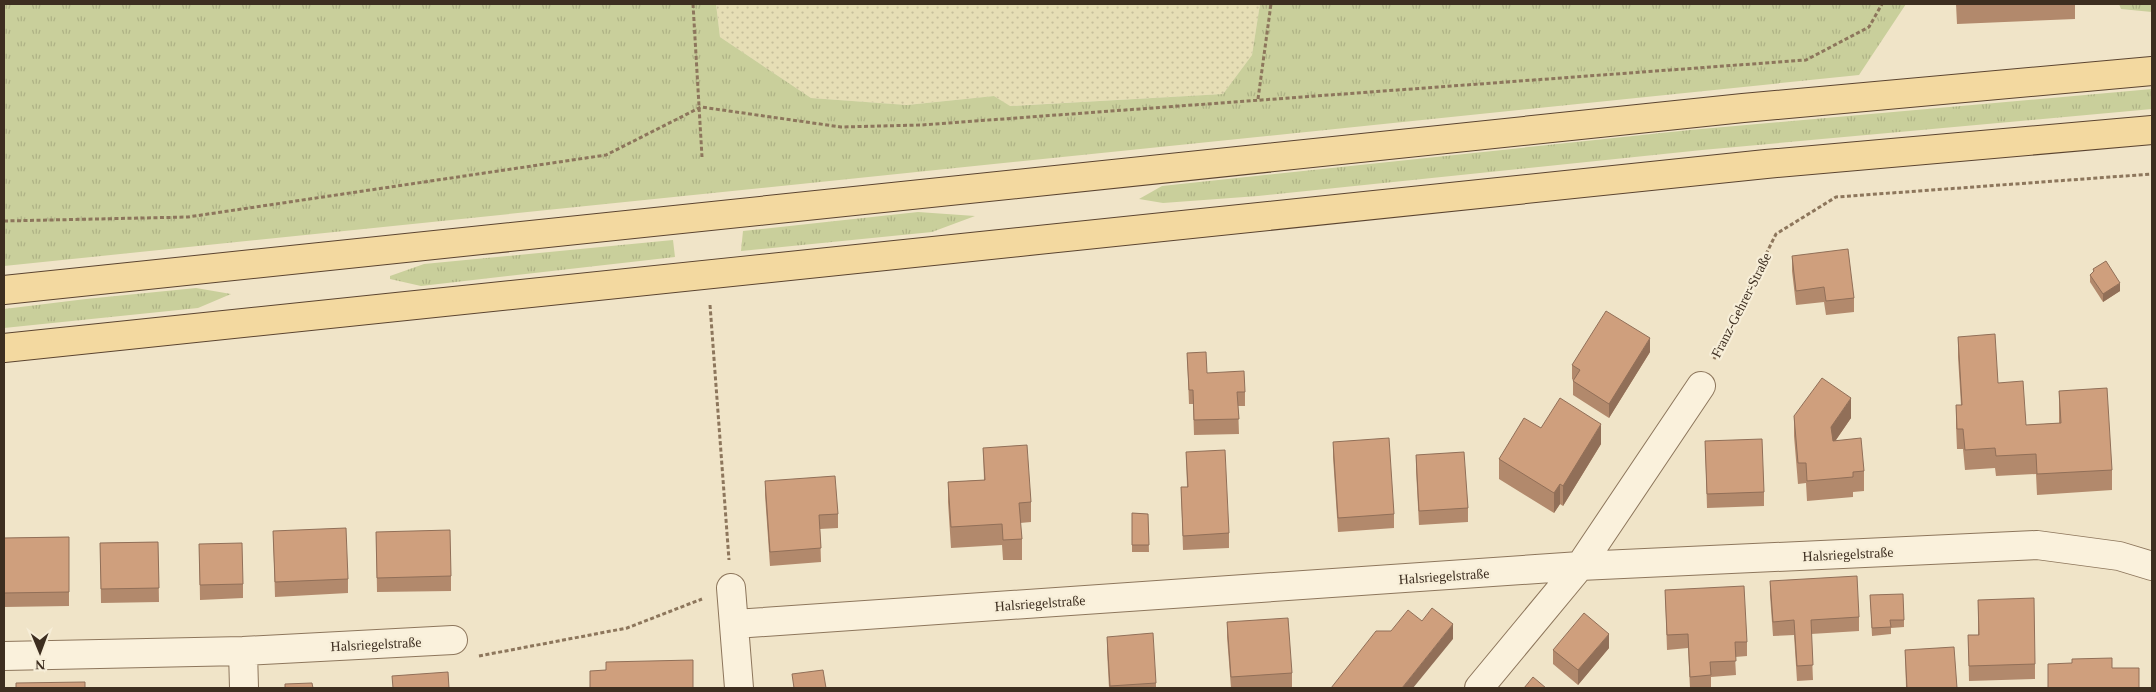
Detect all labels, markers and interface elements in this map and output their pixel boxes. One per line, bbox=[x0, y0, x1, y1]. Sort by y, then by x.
street label: Franz-Gehrer-Straße bbox=[1709, 250, 1774, 360]
street label: Halsriegelstraße bbox=[1802, 545, 1894, 564]
street label: Halsriegelstraße bbox=[1398, 566, 1490, 587]
street label: Halsriegelstraße bbox=[994, 593, 1086, 614]
north arrow bbox=[15, 627, 65, 677]
street label: Halsriegelstraße bbox=[330, 635, 422, 654]
text: N bbox=[35, 657, 45, 672]

